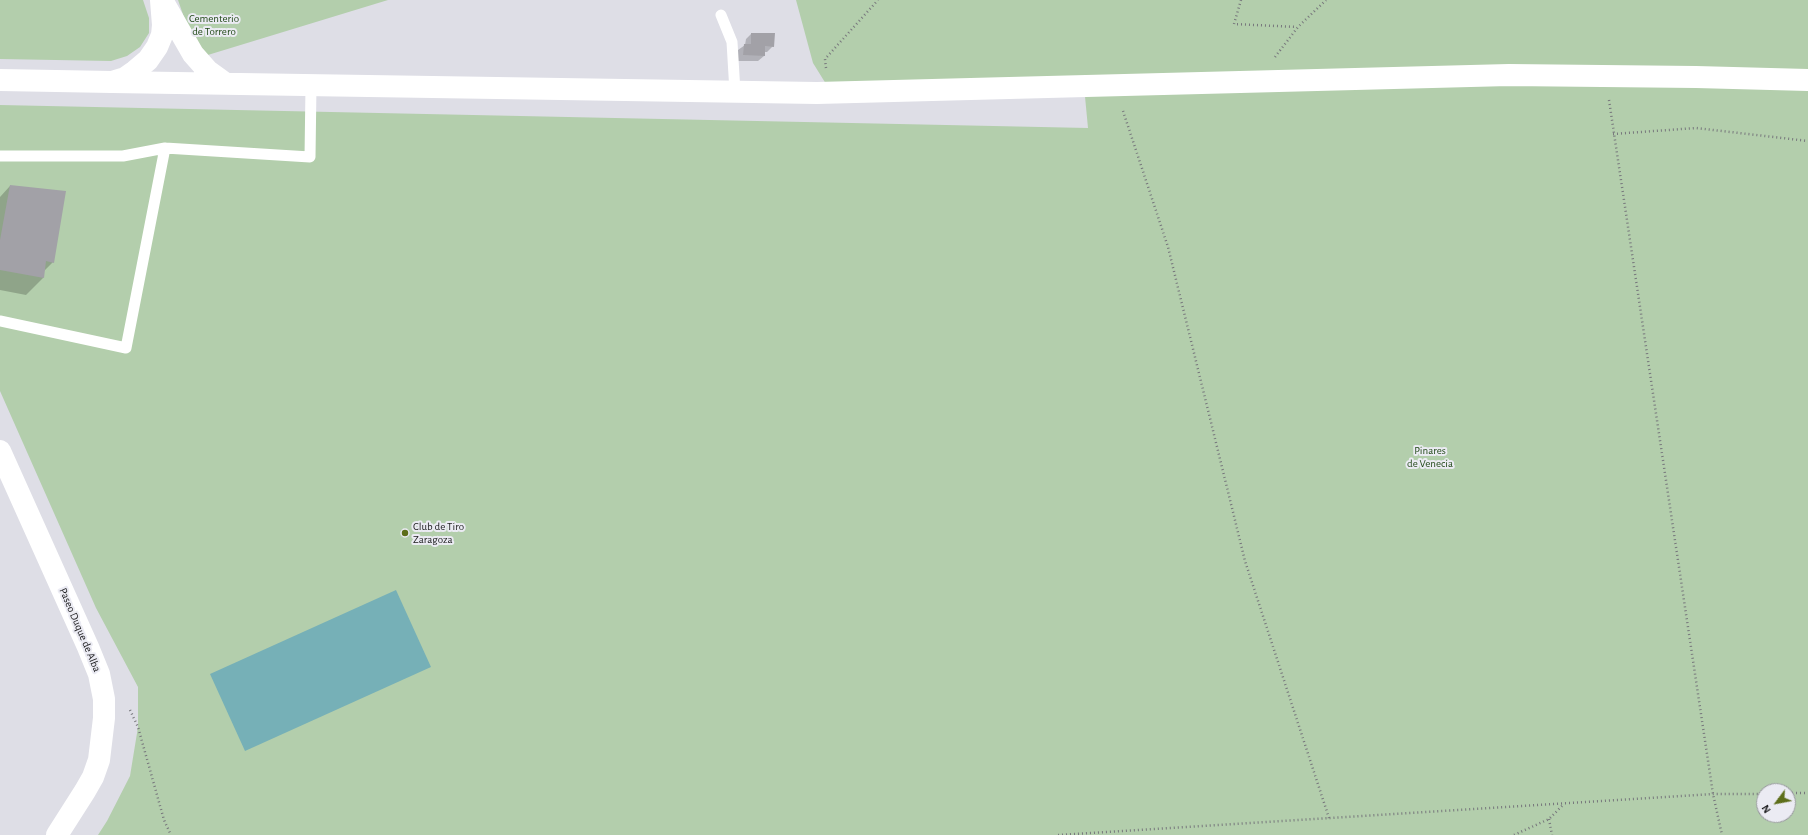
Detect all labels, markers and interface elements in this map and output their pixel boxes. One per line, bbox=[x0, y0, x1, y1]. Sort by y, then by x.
park label: Cementerio de Torrero bbox=[189, 12, 239, 38]
park label: Pinares de Venecia bbox=[1407, 444, 1453, 470]
place label: Club de Tiro Zaragoza bbox=[413, 520, 464, 546]
marker: Club de Tiro Zaragoza bbox=[400, 528, 410, 538]
street label: Paseo Duque de Alba bbox=[56, 586, 104, 674]
north arrow bbox=[1756, 783, 1796, 823]
text: N bbox=[1760, 803, 1773, 815]

